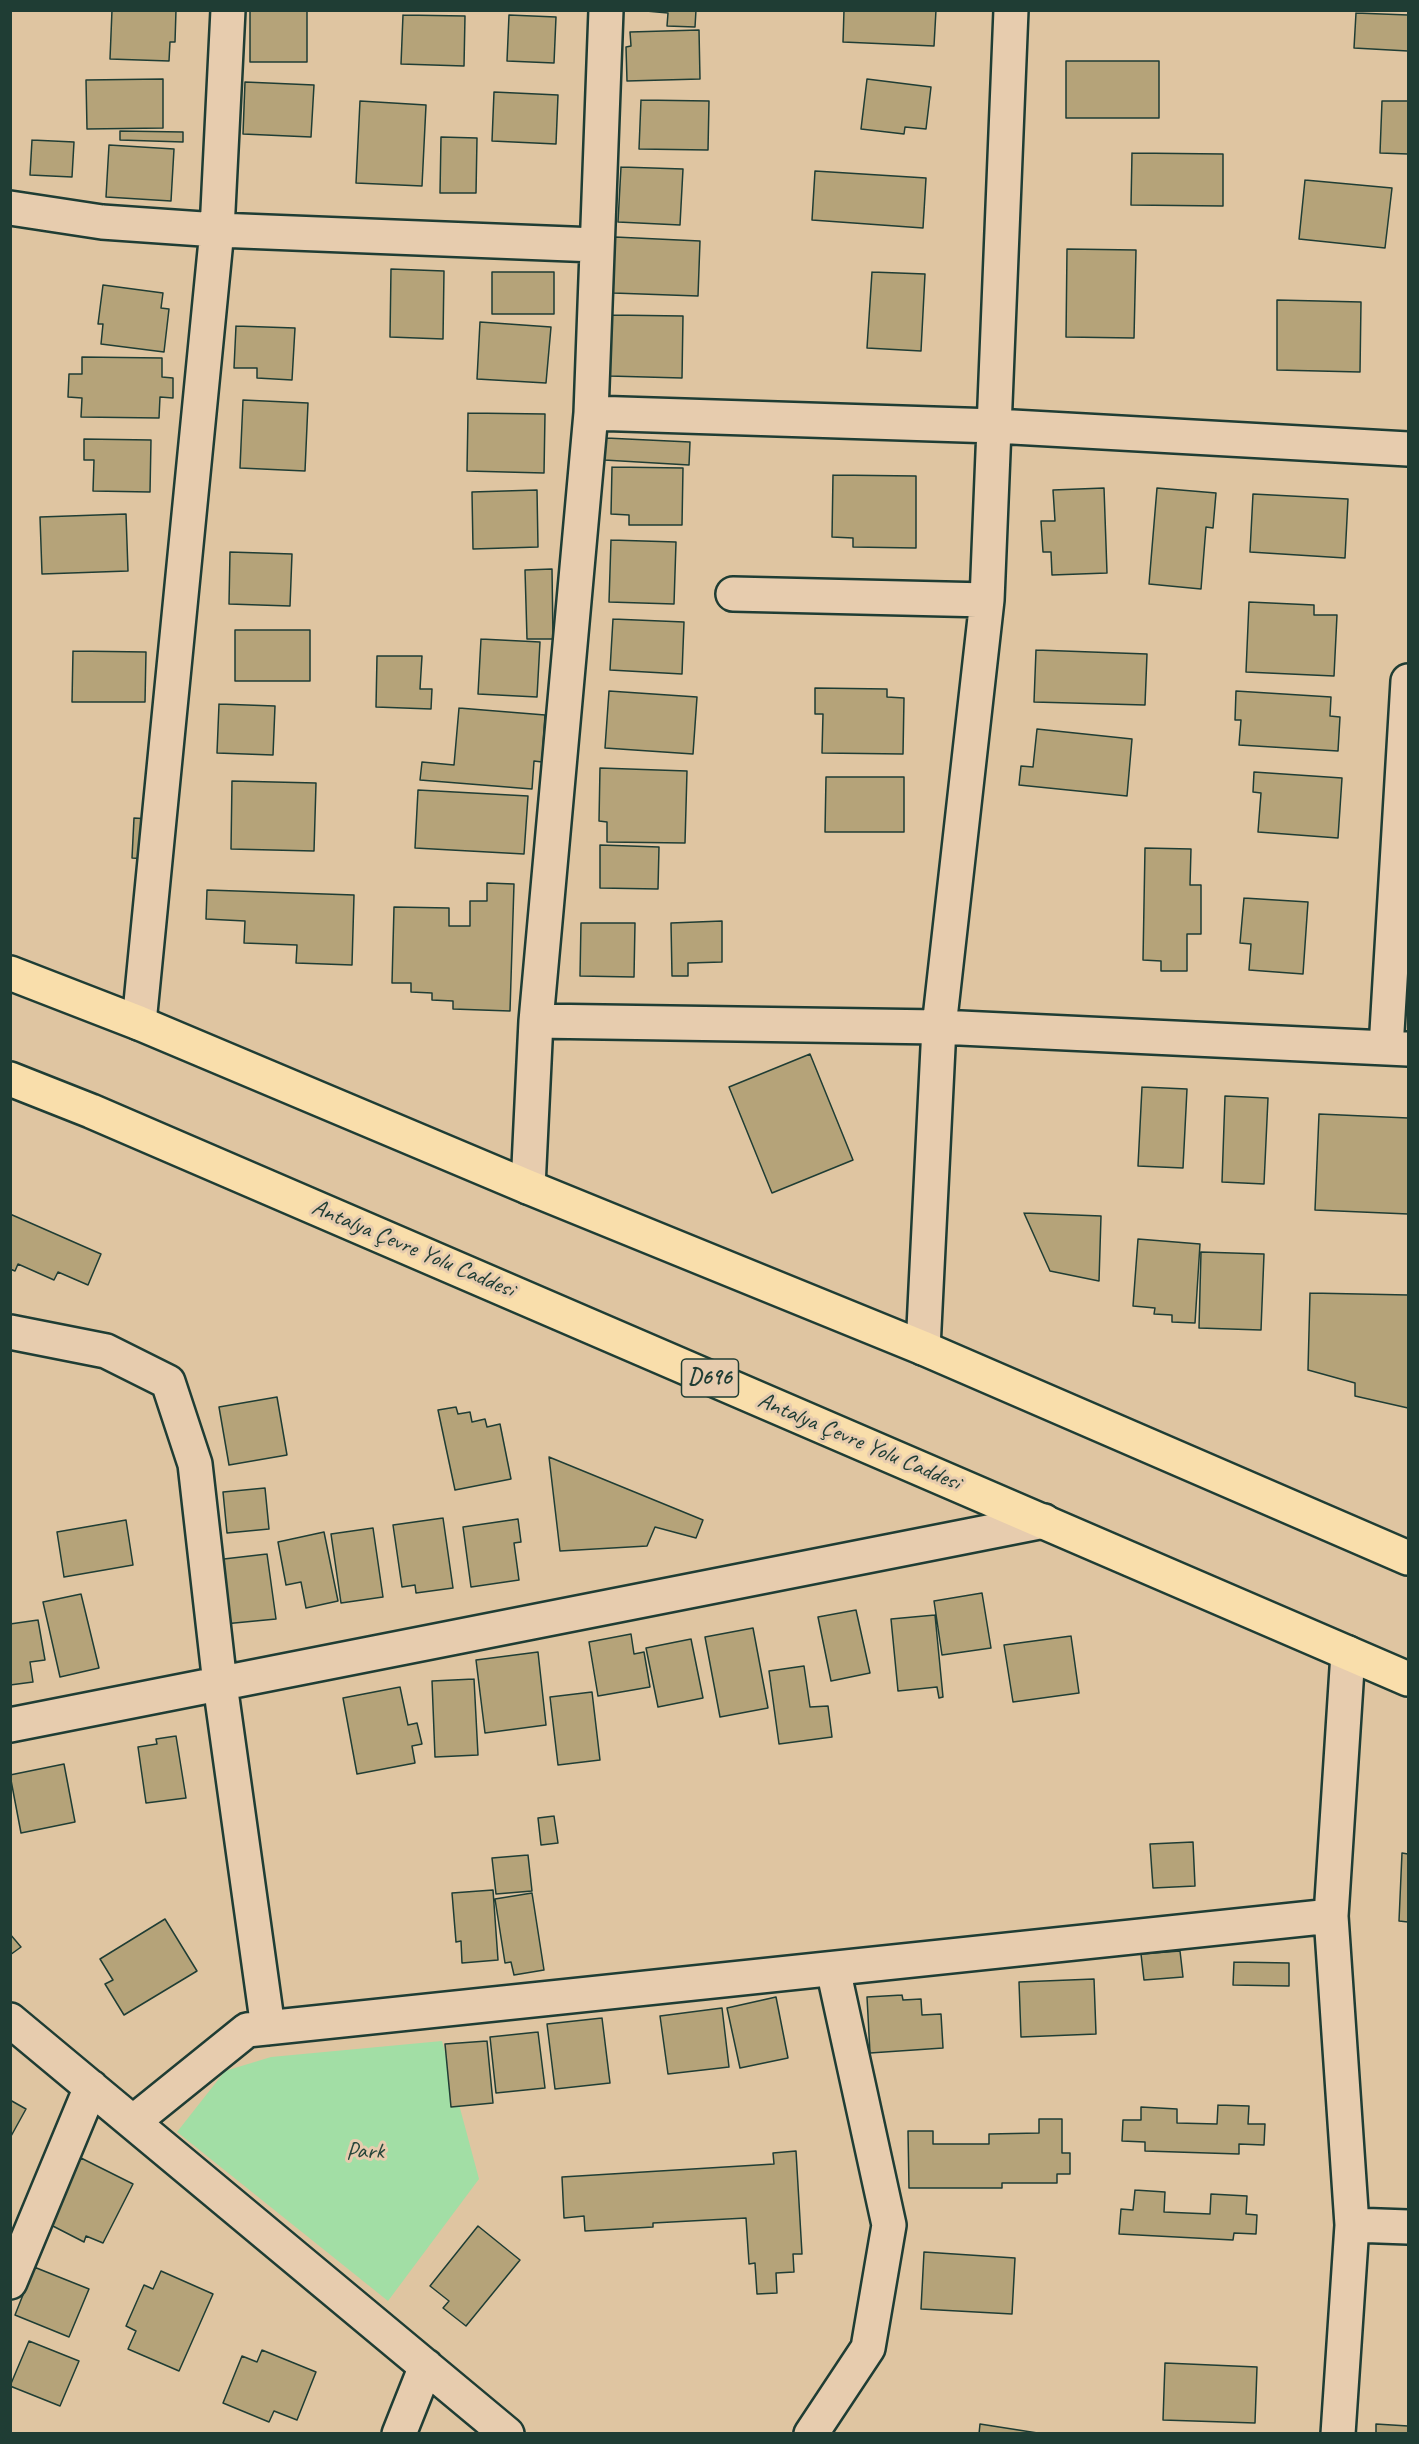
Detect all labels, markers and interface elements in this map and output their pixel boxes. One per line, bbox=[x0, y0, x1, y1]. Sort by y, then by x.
street label: Antalya Çevre Yolu Caddesi bbox=[307, 1193, 519, 1305]
road number: D696 bbox=[682, 1359, 738, 1397]
street label: Antalya Çevre Yolu Caddesi bbox=[753, 1386, 965, 1498]
park label: Park bbox=[346, 2138, 384, 2166]

